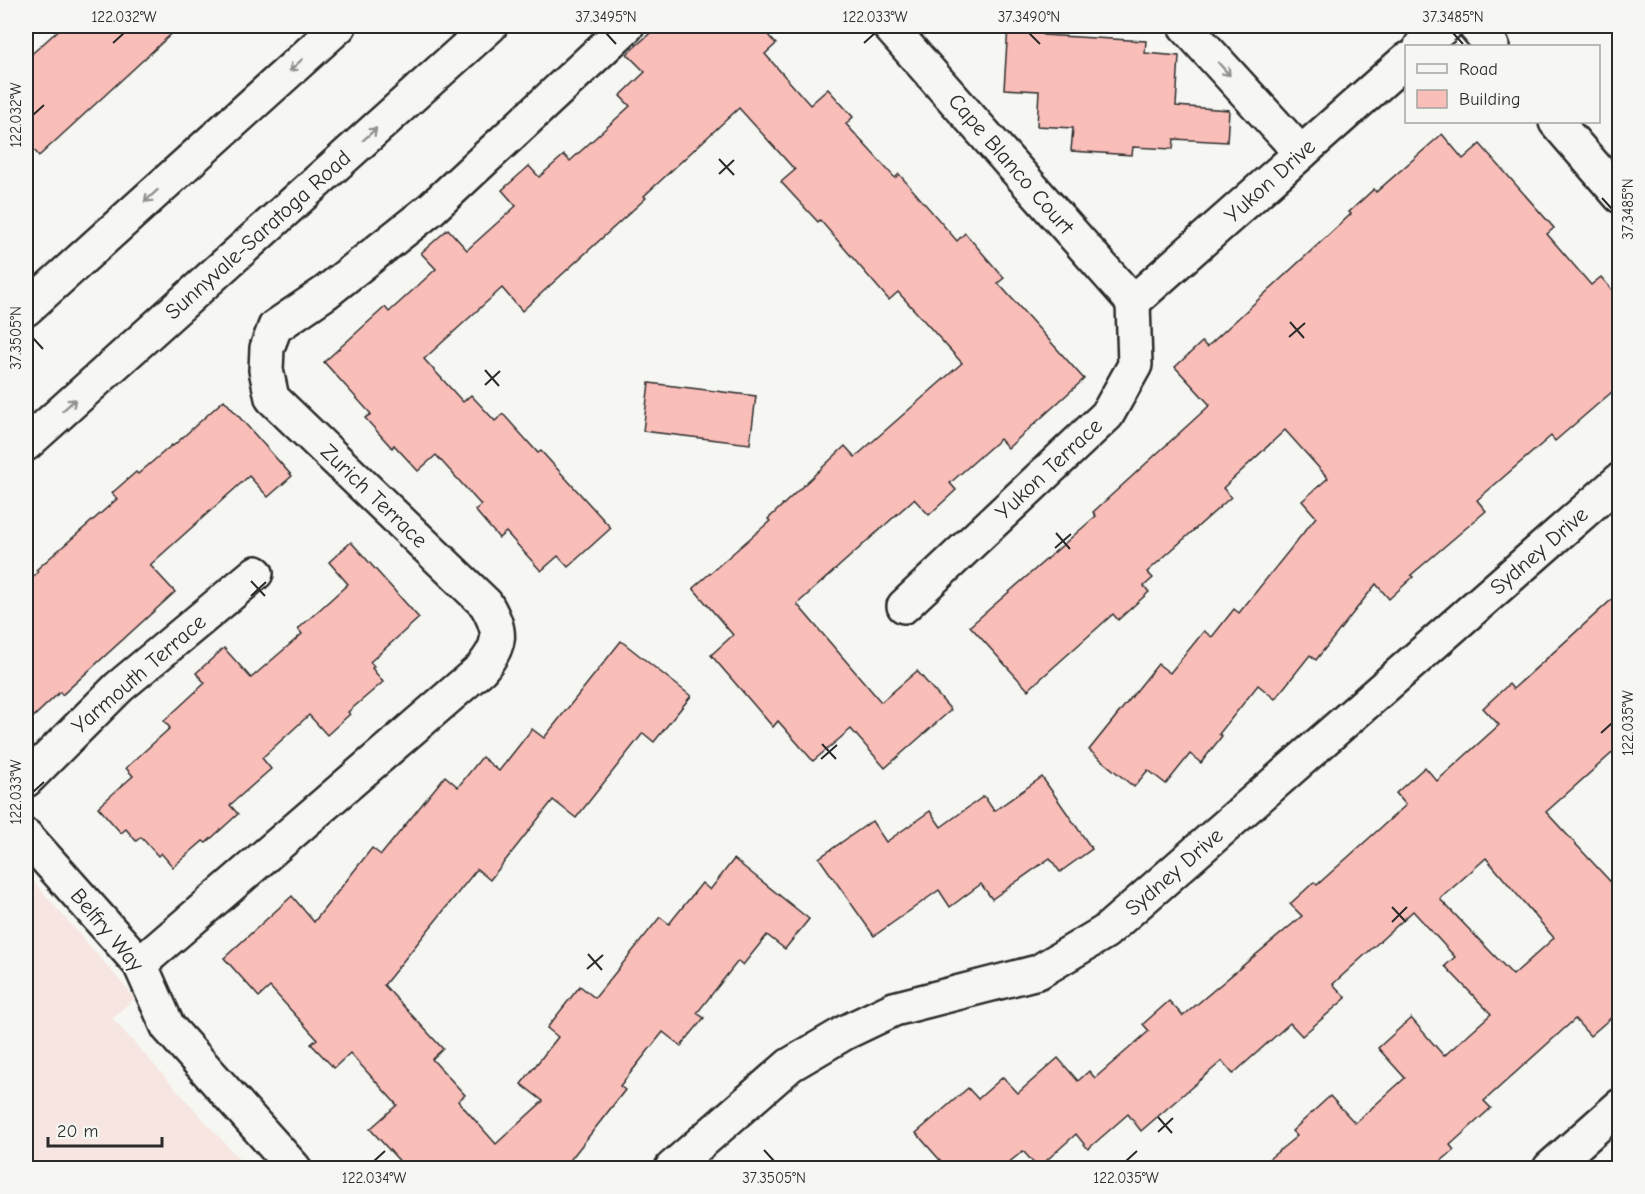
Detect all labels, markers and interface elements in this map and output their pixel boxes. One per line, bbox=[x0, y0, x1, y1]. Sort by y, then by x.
text: 122.032°W bbox=[91, 8, 157, 26]
text: 37.3495°N bbox=[575, 8, 637, 26]
text: 122.033°W bbox=[843, 8, 907, 26]
text: 37.3490°N bbox=[998, 8, 1060, 26]
text: 37.3485°N bbox=[1422, 8, 1484, 26]
legend bbox=[1405, 45, 1600, 123]
one-way arrow bbox=[288, 58, 303, 72]
text: Road bbox=[1459, 59, 1498, 80]
one-way arrow bbox=[1217, 61, 1231, 76]
text: 122.032°W bbox=[7, 82, 25, 148]
street label: Cape Blanco Court bbox=[943, 88, 1080, 240]
text: Building bbox=[1459, 89, 1521, 110]
one-way arrow bbox=[362, 128, 377, 142]
street label: Yukon Drive bbox=[1219, 134, 1321, 228]
street label: Sunnyvale-Saratoga Road bbox=[160, 145, 356, 325]
text: 37.3485°N bbox=[1619, 178, 1637, 240]
one-way arrow bbox=[144, 189, 159, 203]
text: 37.3505°N bbox=[7, 306, 25, 370]
one-way arrow bbox=[61, 398, 76, 412]
street label: Yukon Terrace bbox=[990, 413, 1108, 525]
street label: Zurich Terrace bbox=[315, 439, 433, 553]
street label: Sydney Drive bbox=[1485, 501, 1593, 601]
street label: Yarmouth Terrace bbox=[67, 609, 211, 739]
text: 122.035°W bbox=[1619, 690, 1637, 756]
text: 122.033°W bbox=[7, 760, 25, 824]
street label: Sydney Drive bbox=[1120, 822, 1228, 922]
street label: Belfry Way bbox=[65, 883, 149, 977]
scale bar bbox=[48, 1110, 162, 1148]
text: 20 m bbox=[57, 1121, 98, 1142]
text: 122.034°W bbox=[342, 1169, 406, 1187]
text: 37.3505°N bbox=[742, 1169, 806, 1187]
text: 122.035°W bbox=[1093, 1169, 1159, 1187]

